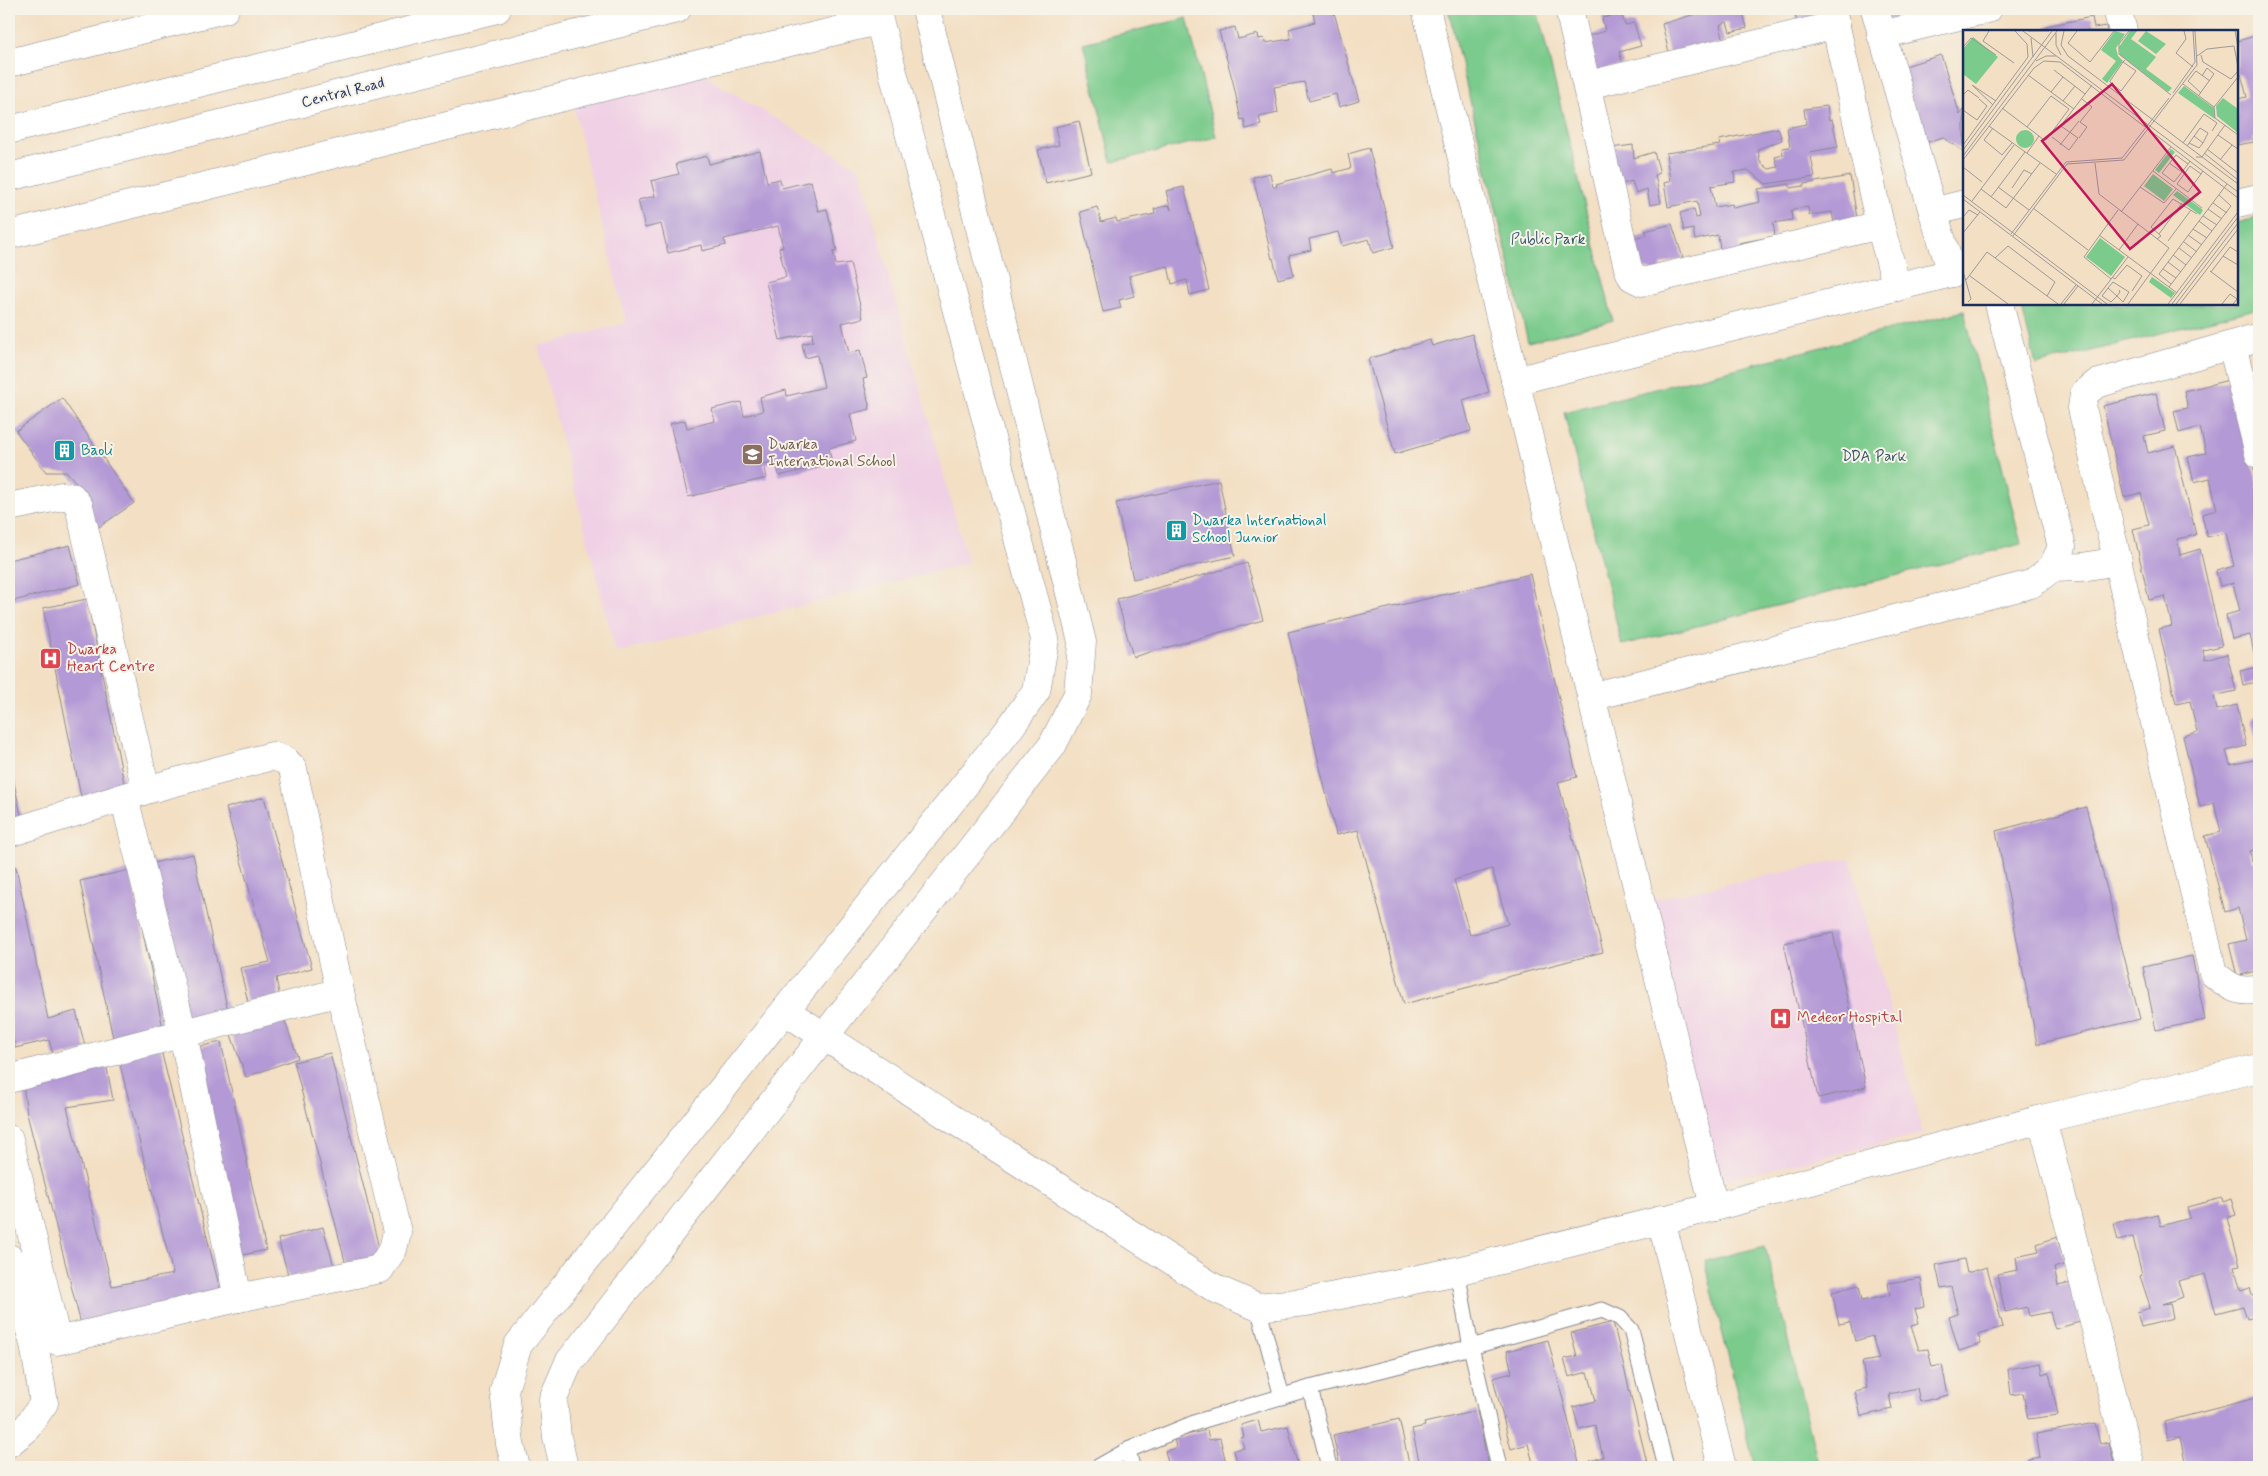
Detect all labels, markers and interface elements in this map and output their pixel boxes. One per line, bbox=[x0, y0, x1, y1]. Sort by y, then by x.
inset map bbox=[1963, 30, 2238, 305]
street label: Central Road bbox=[299, 73, 387, 113]
park label: Public Park bbox=[1511, 230, 1586, 250]
place label: Dwarka International School bbox=[768, 435, 896, 472]
building icon: Baoli bbox=[53, 439, 77, 463]
place label: Baoli bbox=[81, 441, 113, 461]
school or university icon: Dwarka International School bbox=[740, 442, 764, 466]
park label: DDA Park bbox=[1842, 447, 1907, 467]
place label: Dwarka International School Junior bbox=[1192, 511, 1327, 548]
building icon: Dwarka International School Junior bbox=[1164, 518, 1188, 542]
place label: Dwarka Heart Centre bbox=[67, 640, 155, 677]
hospital icon: Dwarka Heart Centre bbox=[39, 647, 63, 671]
hospital icon: Medeor Hospital bbox=[1769, 1006, 1793, 1030]
place label: Medeor Hospital bbox=[1797, 1008, 1903, 1028]

